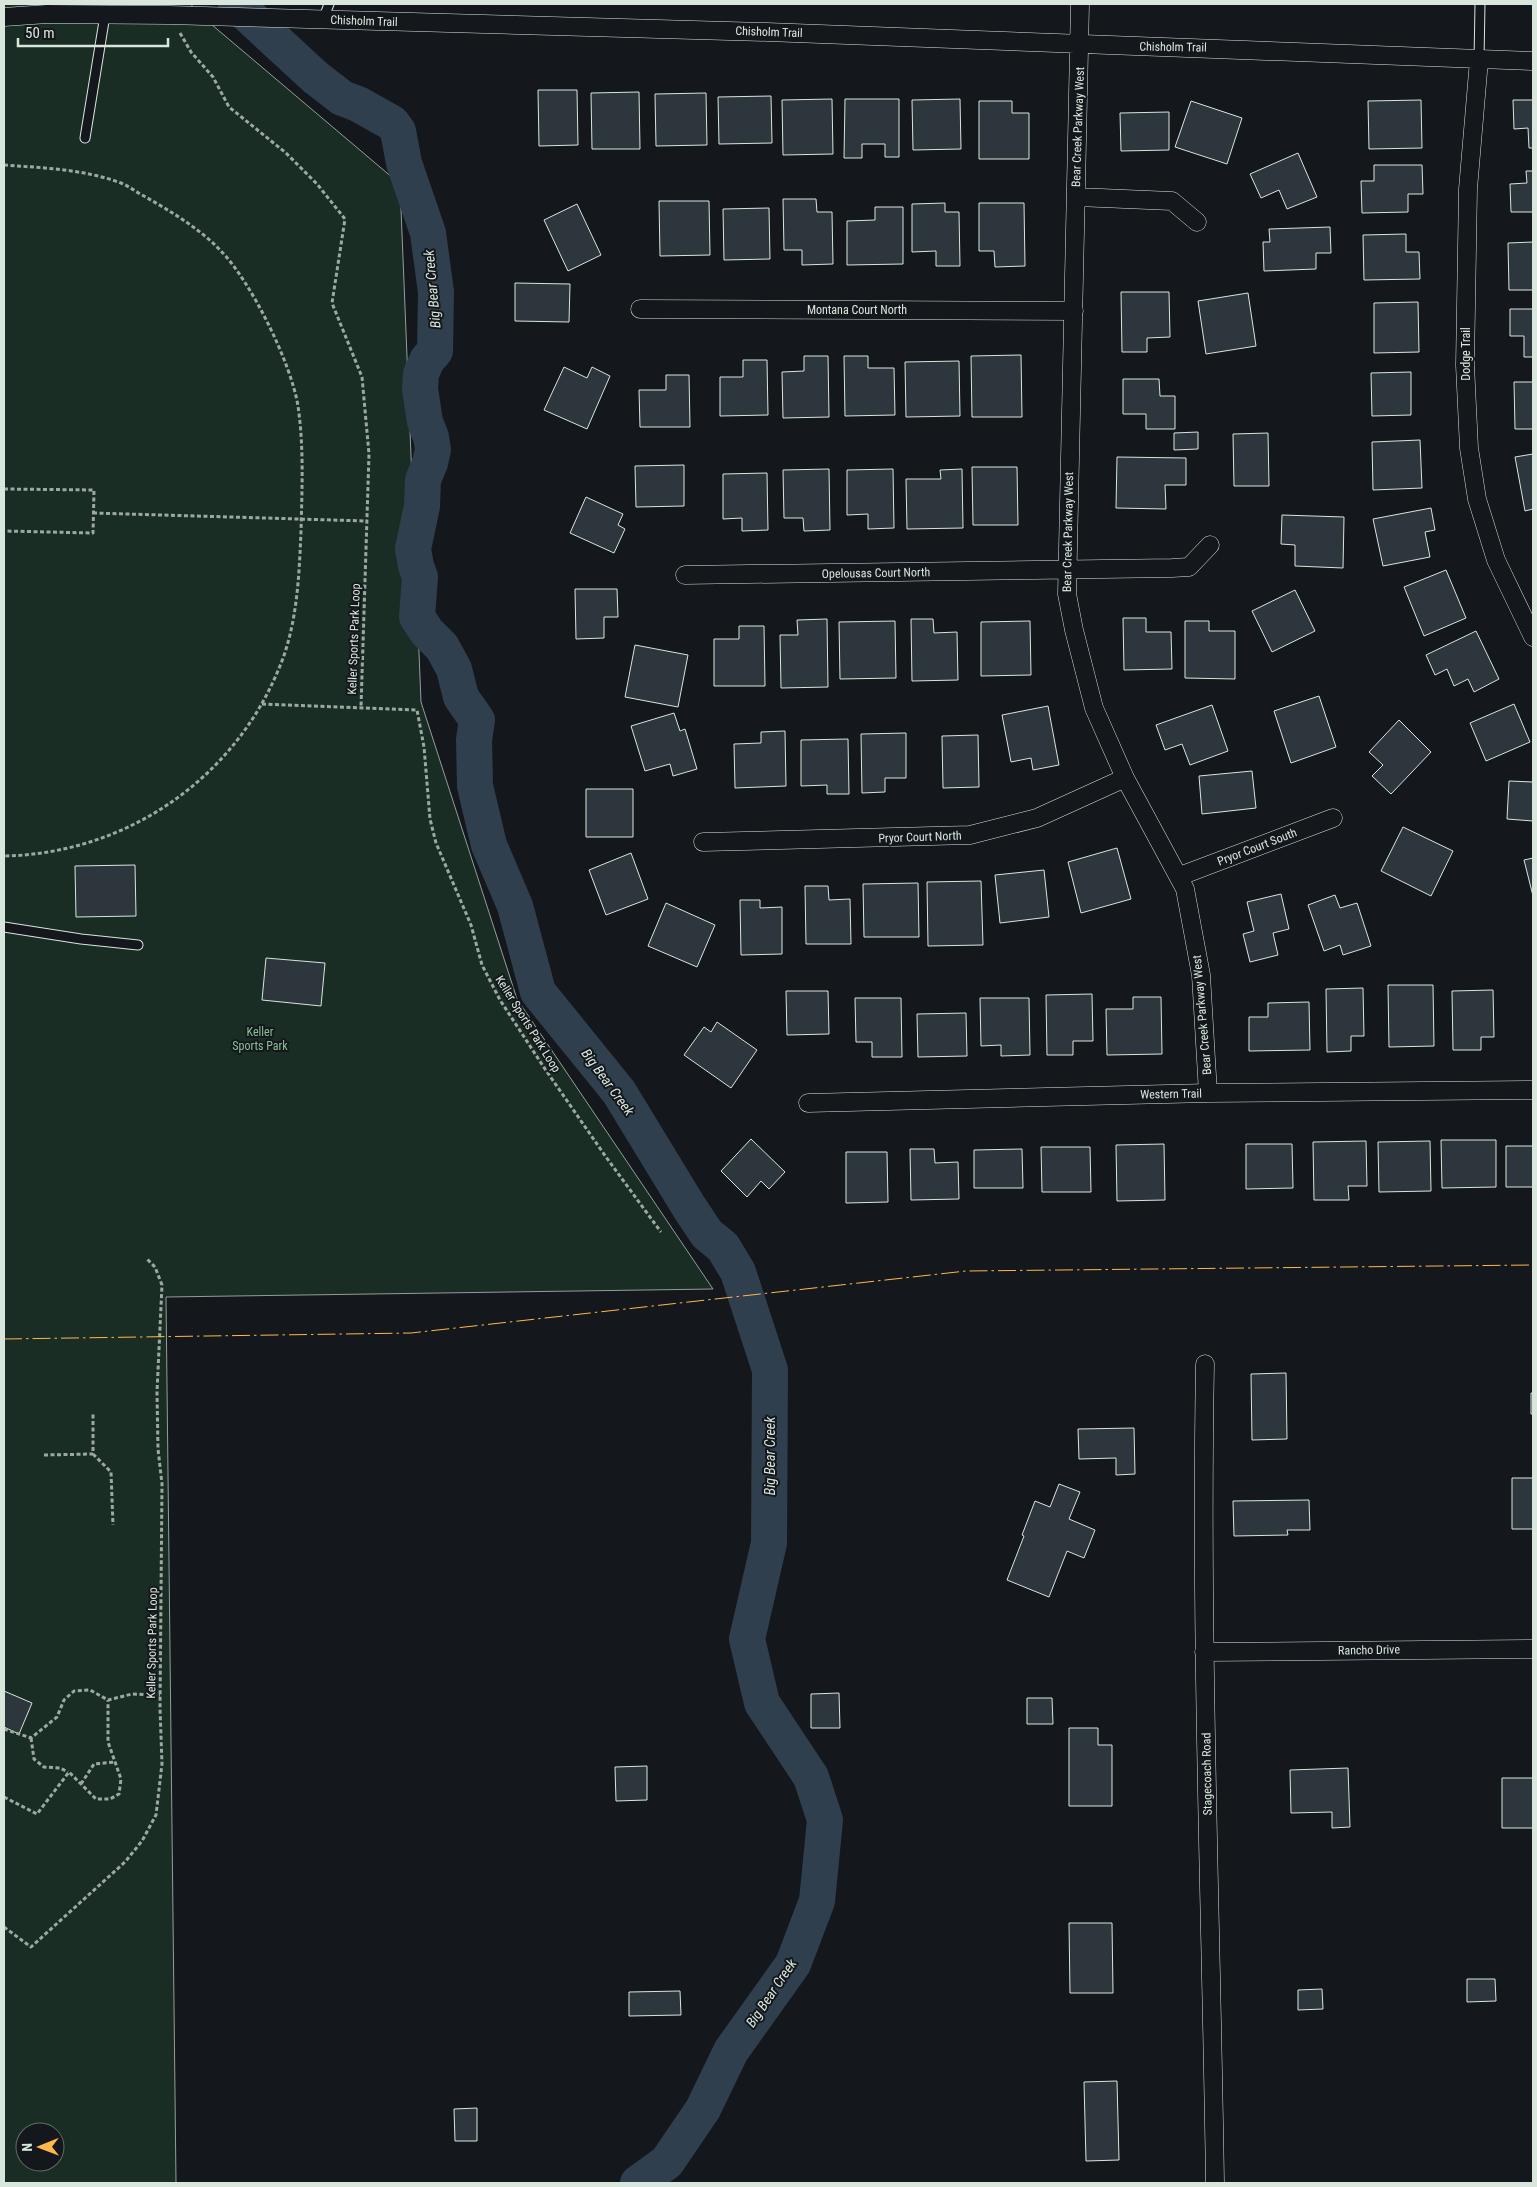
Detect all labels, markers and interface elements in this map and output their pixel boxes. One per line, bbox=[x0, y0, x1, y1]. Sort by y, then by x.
street label: Chisholm Trail bbox=[330, 13, 398, 29]
scale bar bbox=[18, 15, 168, 47]
text: 50 m bbox=[25, 24, 55, 42]
street label: Chisholm Trail bbox=[735, 24, 803, 40]
street label: Chisholm Trail bbox=[1139, 39, 1207, 55]
street label: Bear Creek Parkway West bbox=[1069, 66, 1087, 187]
water label: Big Bear Creek bbox=[421, 248, 443, 329]
street label: Montana Court North bbox=[807, 303, 907, 317]
street label: Dodge Trail bbox=[1459, 327, 1473, 381]
street label: Bear Creek Parkway West bbox=[1060, 471, 1076, 592]
street label: Opelousas Court North bbox=[822, 565, 931, 581]
street label: Keller Sports Park Loop bbox=[345, 583, 363, 695]
street label: Pryor Court South bbox=[1215, 825, 1299, 869]
street label: Pryor Court North bbox=[878, 829, 962, 845]
street label: Bear Creek Parkway West bbox=[1190, 954, 1214, 1076]
street label: Keller Sports Park Loop bbox=[493, 973, 563, 1075]
park label: Keller Sports Park bbox=[232, 1025, 288, 1053]
water label: Big Bear Creek bbox=[578, 1046, 638, 1119]
street label: Western Trail bbox=[1140, 1086, 1202, 1102]
water label: Big Bear Creek bbox=[762, 1416, 778, 1495]
street label: Keller Sports Park Loop bbox=[144, 1587, 160, 1699]
street label: Rancho Drive bbox=[1338, 1642, 1400, 1658]
street label: Stagecoach Road bbox=[1199, 1733, 1215, 1815]
water label: Big Bear Creek bbox=[742, 1955, 800, 2030]
north arrow bbox=[15, 2122, 65, 2172]
text: N bbox=[19, 2143, 35, 2152]

